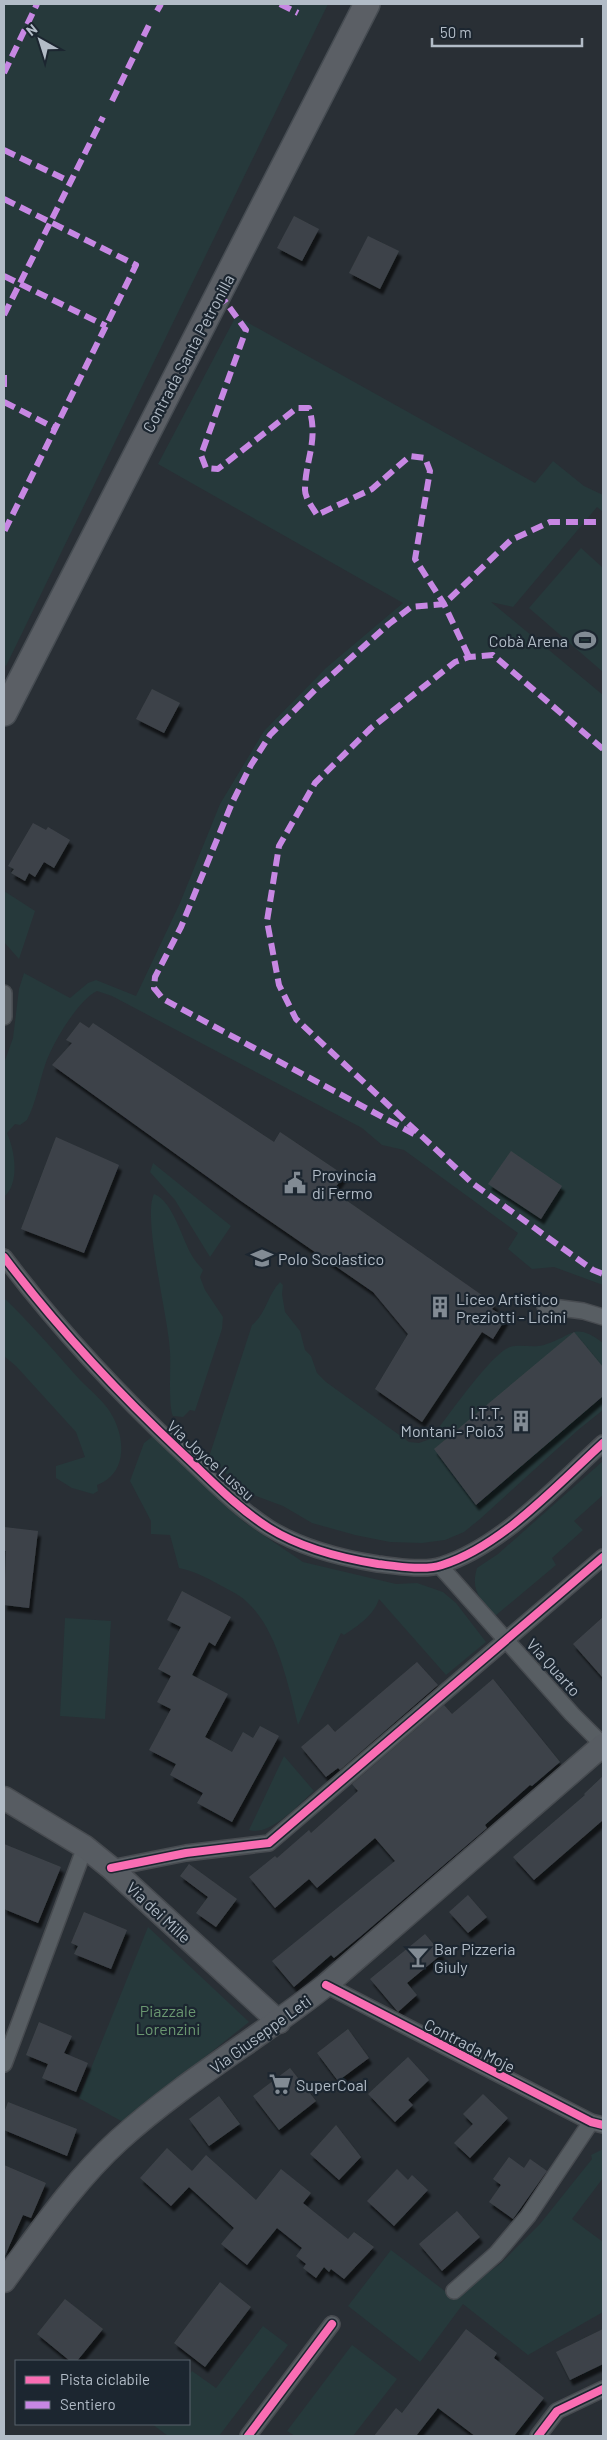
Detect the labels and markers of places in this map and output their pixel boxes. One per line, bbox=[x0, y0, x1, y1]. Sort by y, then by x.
sports icon: Cobà Arena bbox=[572, 627, 598, 653]
place label: Cobà Arena bbox=[489, 631, 568, 650]
place label: Provincia di Fermo bbox=[312, 1165, 376, 1202]
public building icon: Provincia di Fermo bbox=[282, 1170, 308, 1196]
school or university icon: Polo Scolastico bbox=[249, 1245, 275, 1271]
place label: Polo Scolastico bbox=[278, 1249, 384, 1268]
place label: Liceo Artistico Preziotti - Licini bbox=[456, 1289, 566, 1326]
building icon: Liceo Artistico Preziotti - Licini bbox=[427, 1294, 453, 1320]
place label: I.T.T. Montani- Polo3 bbox=[400, 1403, 504, 1440]
building icon: I.T.T. Montani- Polo3 bbox=[508, 1408, 534, 1434]
place label: Bar Pizzeria Giuly bbox=[434, 1939, 516, 1976]
bar icon: Bar Pizzeria Giuly bbox=[405, 1944, 431, 1970]
supermarket icon: SuperCoal bbox=[267, 2071, 293, 2097]
place label: SuperCoal bbox=[296, 2075, 367, 2094]

